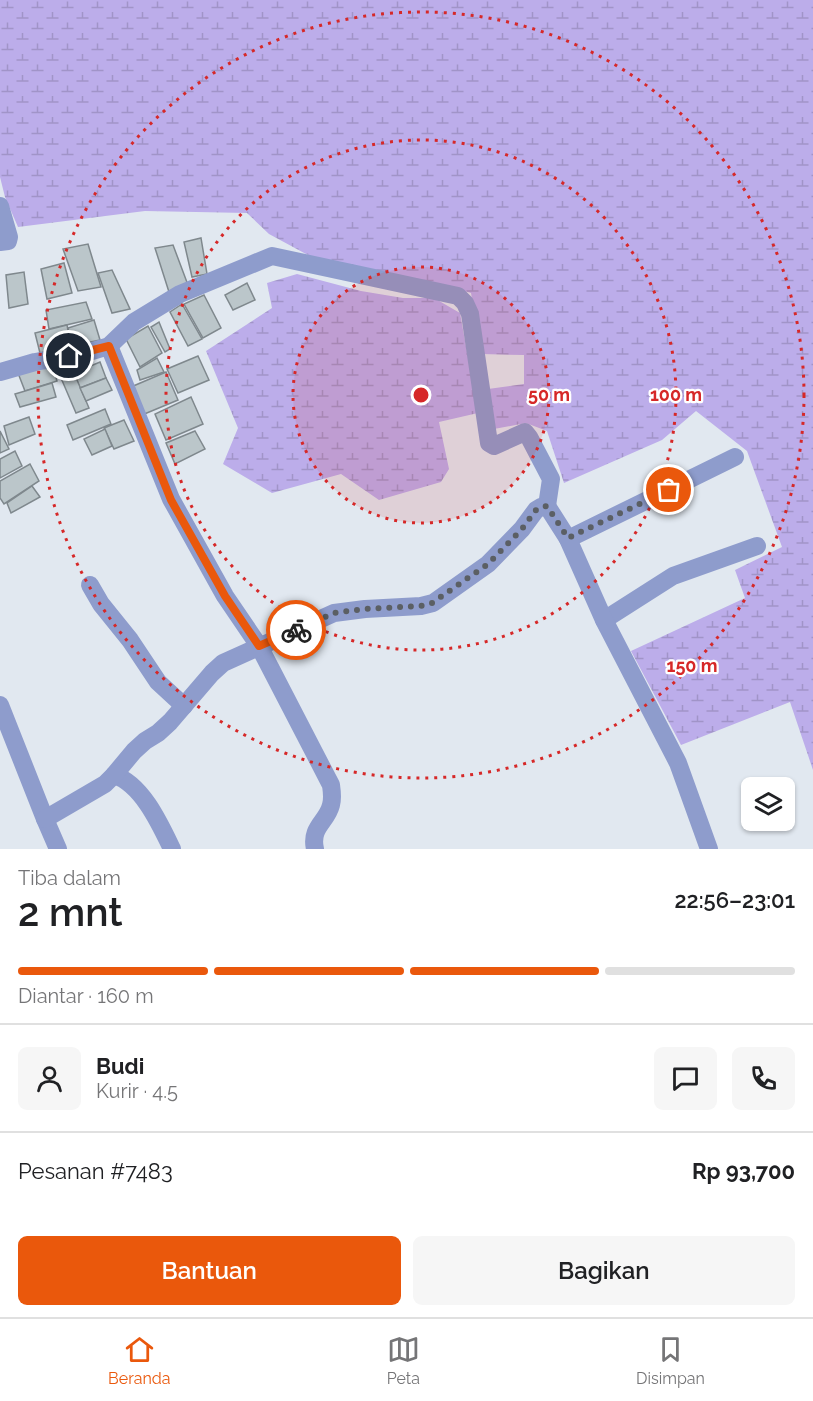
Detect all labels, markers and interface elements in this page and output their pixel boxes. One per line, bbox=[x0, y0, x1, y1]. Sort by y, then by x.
pin bbox=[43, 330, 94, 381]
icon: home bbox=[52, 339, 85, 372]
text: 50 m bbox=[528, 384, 570, 405]
text: 100 m bbox=[650, 384, 702, 405]
centre of rings bbox=[411, 385, 431, 405]
pin bbox=[643, 464, 694, 515]
icon: bag bbox=[652, 473, 685, 506]
courier bbox=[266, 600, 326, 660]
icon: bike bbox=[280, 614, 313, 647]
text: 150 m bbox=[667, 655, 718, 676]
map controls bbox=[741, 777, 795, 831]
button: layers bbox=[741, 777, 795, 831]
text: Tiba dalam bbox=[18, 866, 121, 890]
text: 22:56–23:01 bbox=[675, 887, 795, 913]
text: 2 mnt bbox=[18, 889, 123, 935]
text: Diantar · 160 m bbox=[18, 984, 154, 1008]
button: person bbox=[18, 1047, 81, 1110]
button: chat bbox=[654, 1047, 717, 1110]
button: phone bbox=[732, 1047, 795, 1110]
text: Budi bbox=[96, 1053, 144, 1079]
text: Kurir · 4.5 bbox=[96, 1079, 178, 1103]
text: Pesanan #7483 bbox=[18, 1158, 173, 1184]
text: Rp 93,700 bbox=[692, 1158, 795, 1184]
button: Bantuan bbox=[18, 1236, 401, 1305]
button: Bagikan bbox=[413, 1236, 795, 1305]
tab: Beranda bbox=[108, 1333, 170, 1388]
tab: Peta bbox=[387, 1333, 420, 1388]
tab: Disimpan bbox=[636, 1333, 705, 1388]

